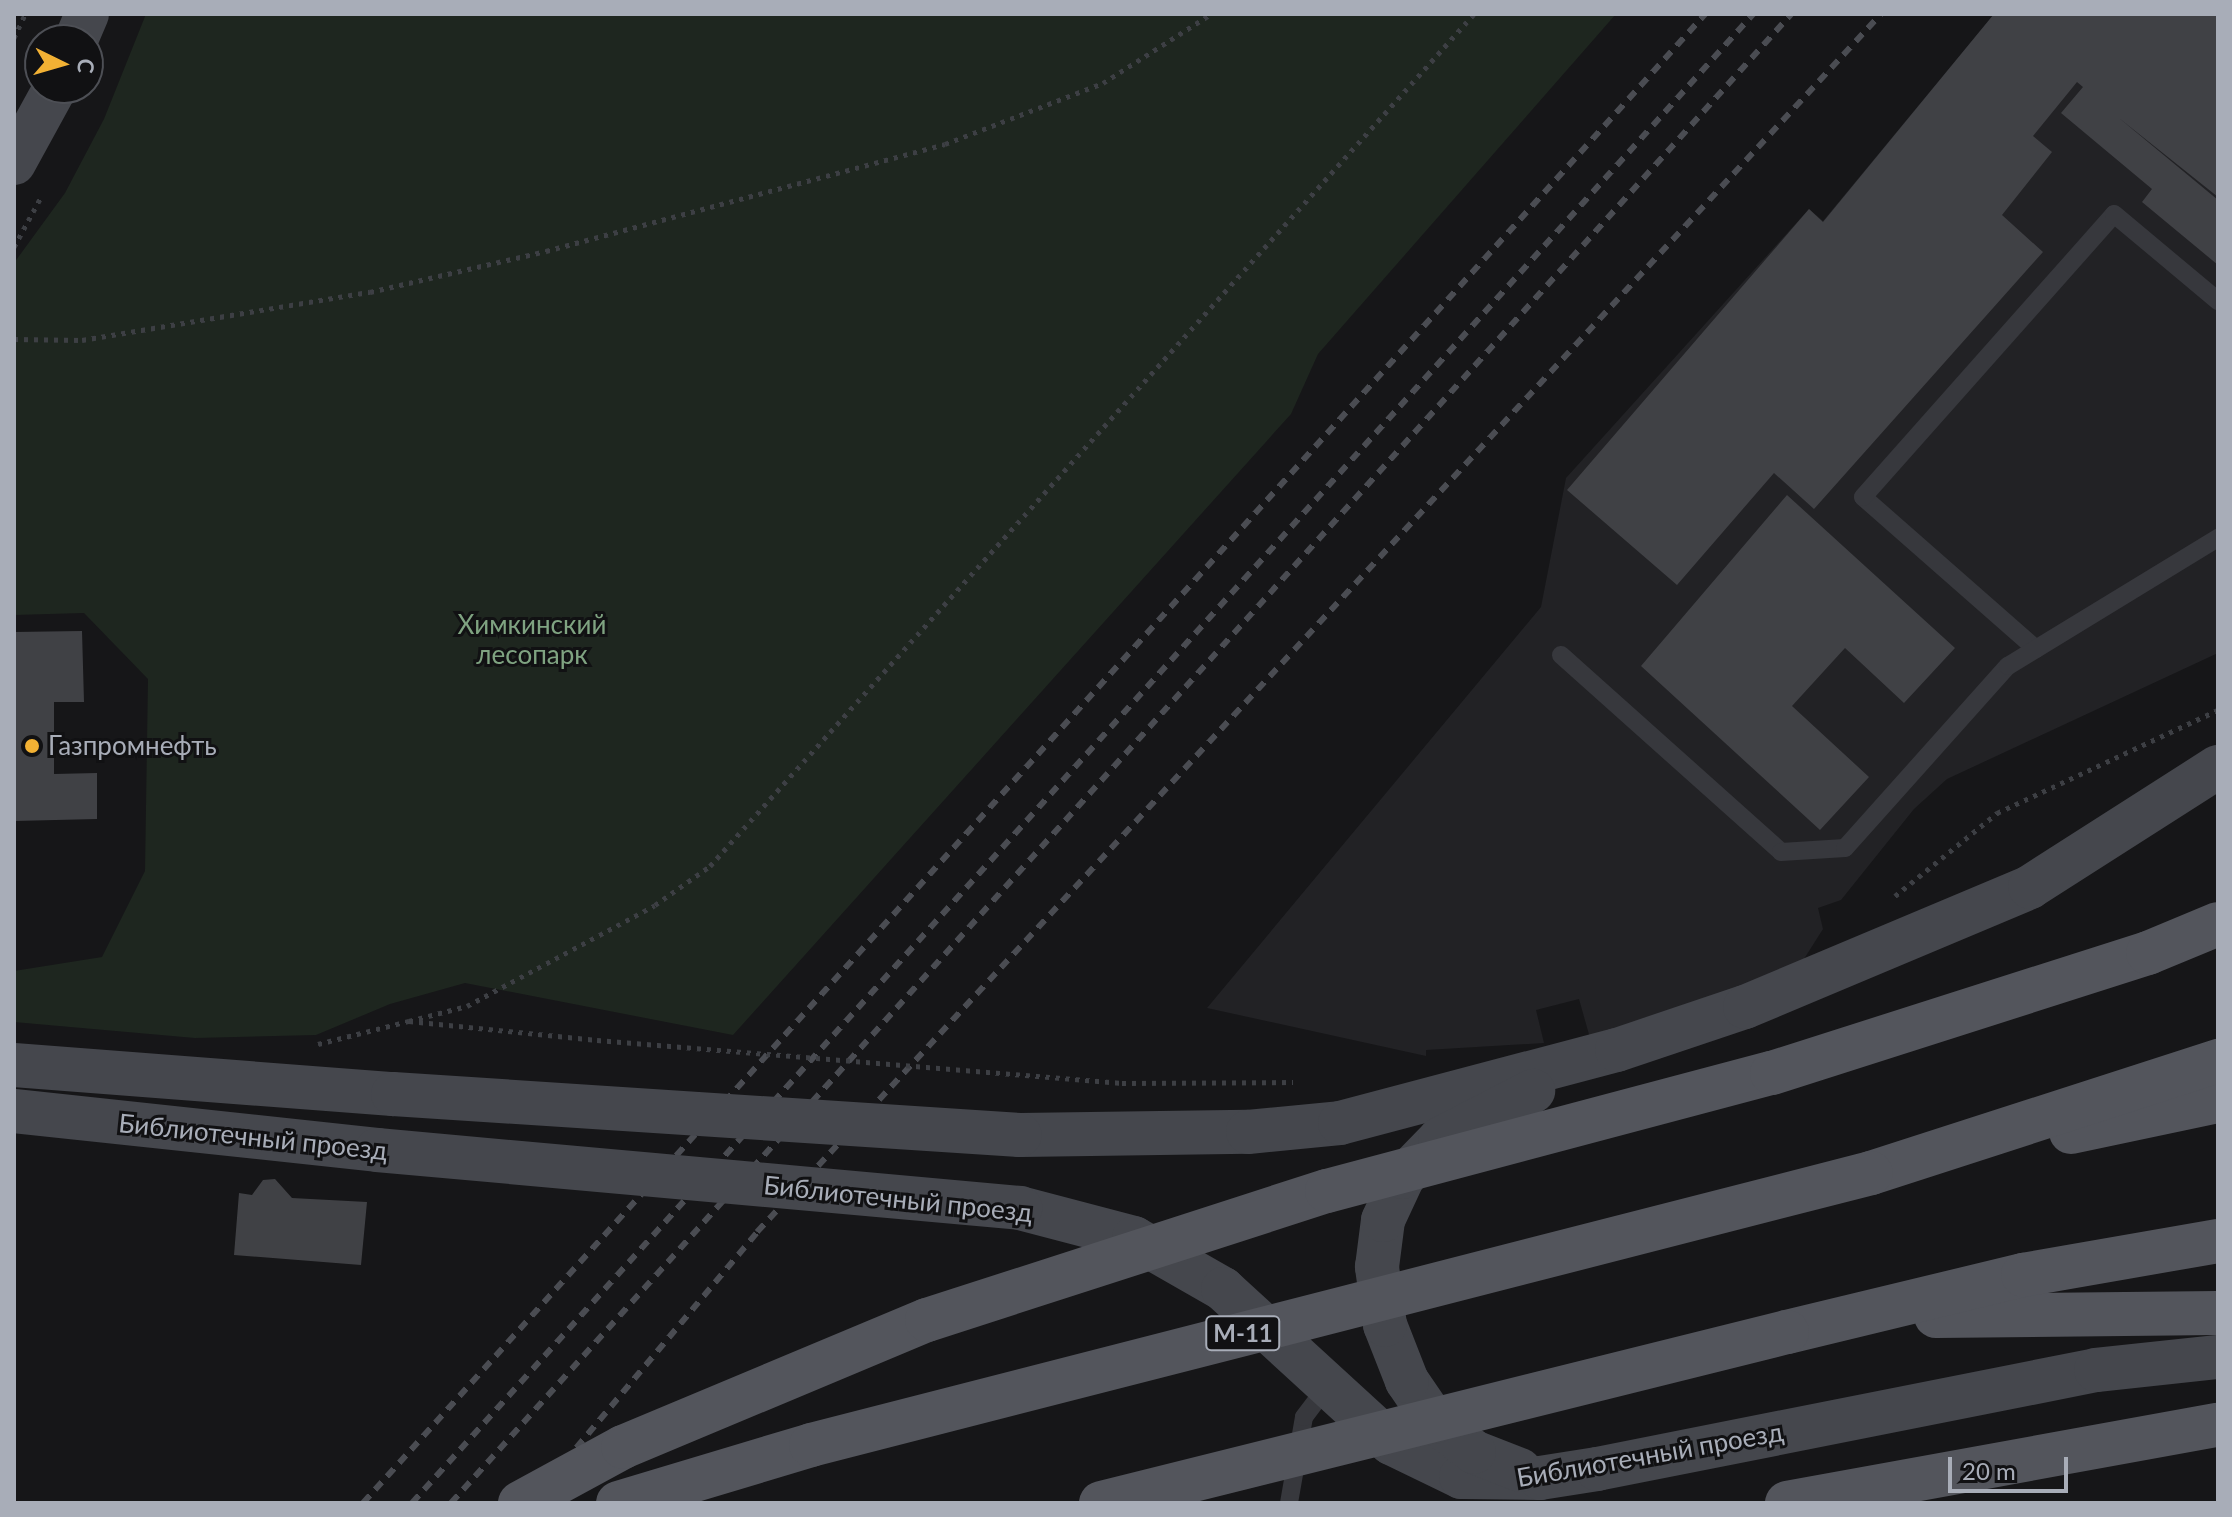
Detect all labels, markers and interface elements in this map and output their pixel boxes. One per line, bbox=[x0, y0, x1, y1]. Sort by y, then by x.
north arrow bbox=[24, 24, 104, 104]
text: С bbox=[72, 58, 100, 74]
park label: Химкинский лесопарк bbox=[458, 609, 606, 670]
place label: Газпромнефть bbox=[48, 730, 217, 762]
marker: Газпромнефть bbox=[23, 737, 41, 755]
street label: Библиотечный проезд bbox=[117, 1107, 389, 1167]
street label: Библиотечный проезд bbox=[762, 1169, 1034, 1229]
road number: М-11 bbox=[1205, 1313, 1281, 1353]
street label: Библиотечный проезд bbox=[1514, 1416, 1786, 1494]
scale bar bbox=[1952, 1441, 2072, 1491]
text: 20 m bbox=[1962, 1456, 2016, 1485]

